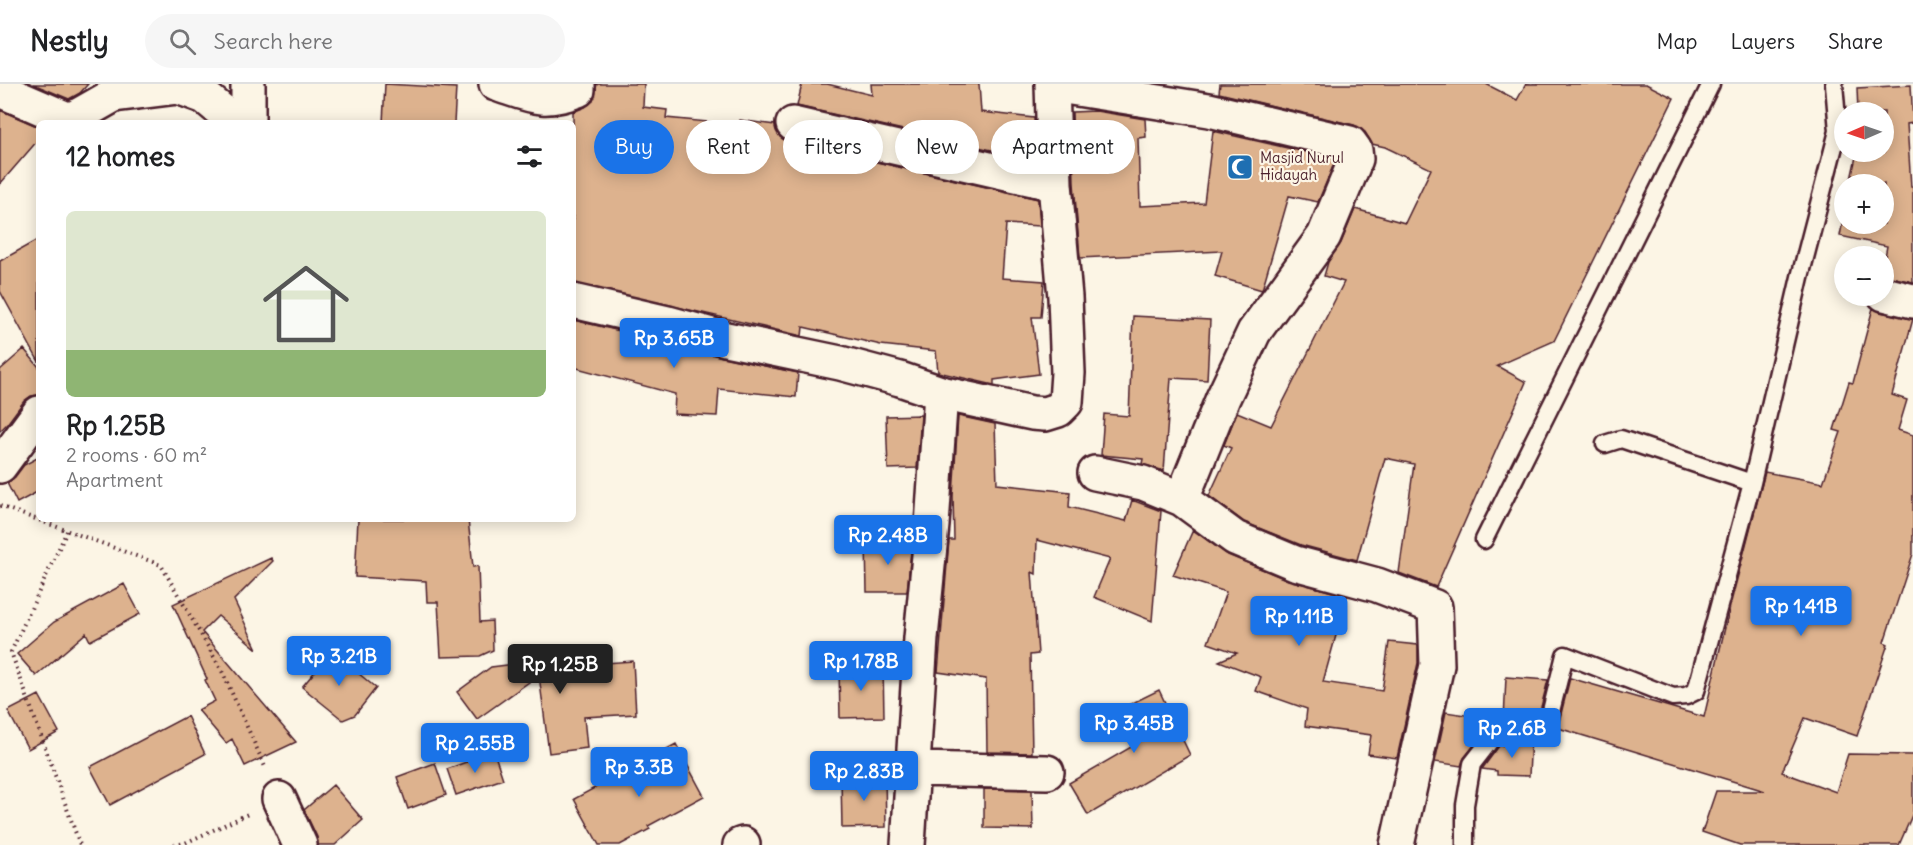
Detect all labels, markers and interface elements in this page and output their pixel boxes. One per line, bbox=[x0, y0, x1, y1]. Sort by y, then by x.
search box bbox=[145, 14, 565, 68]
text: Nestly bbox=[30, 23, 109, 59]
icon: search bbox=[166, 25, 199, 58]
text: Search here bbox=[214, 27, 333, 55]
text: Map bbox=[1657, 28, 1697, 55]
text: Layers bbox=[1730, 28, 1795, 55]
text: Share bbox=[1828, 28, 1883, 55]
north arrow bbox=[1834, 102, 1894, 162]
map controls bbox=[1834, 102, 1894, 306]
chip: Buy bbox=[594, 120, 674, 174]
chip: Rent bbox=[686, 120, 771, 174]
chip: Filters bbox=[783, 120, 883, 174]
chip: New bbox=[895, 120, 979, 174]
chip: Apartment bbox=[991, 120, 1135, 174]
text: 12 homes bbox=[66, 140, 175, 173]
icon: filters bbox=[513, 140, 546, 173]
place label: Masjid Nurul Hidayah bbox=[1260, 148, 1344, 184]
mosque icon: Masjid Nurul Hidayah bbox=[1225, 152, 1255, 182]
button: + bbox=[1834, 174, 1894, 234]
button: − bbox=[1834, 246, 1894, 306]
icon: home bbox=[252, 250, 360, 358]
pin: Rp 3.65B bbox=[612, 318, 736, 369]
text: Rp 3.65B bbox=[634, 325, 714, 350]
text: Rp 1.25B bbox=[66, 409, 165, 442]
text: 2 rooms · 60 m² bbox=[66, 442, 207, 467]
text: Apartment bbox=[66, 467, 163, 492]
pin: Rp 2.48B bbox=[826, 515, 950, 566]
text: Rp 2.48B bbox=[848, 522, 928, 547]
pin: Rp 1.41B bbox=[1739, 586, 1863, 637]
text: Rp 1.41B bbox=[1765, 593, 1837, 618]
pin: Rp 1.11B bbox=[1237, 596, 1361, 647]
text: Rp 1.11B bbox=[1264, 603, 1334, 628]
pin: Rp 3.21B bbox=[277, 636, 401, 687]
pin: Rp 1.78B bbox=[799, 641, 923, 692]
text: Rp 3.21B bbox=[301, 643, 377, 668]
pin: Rp 1.25B bbox=[498, 644, 622, 695]
text: Rp 1.78B bbox=[823, 648, 899, 673]
text: Rp 1.25B bbox=[522, 651, 598, 676]
pin: Rp 3.45B bbox=[1072, 703, 1196, 754]
pin: Rp 2.6B bbox=[1457, 708, 1567, 759]
text: Rp 3.45B bbox=[1094, 710, 1174, 735]
text: Rp 2.6B bbox=[1478, 715, 1546, 740]
pin: Rp 2.55B bbox=[413, 723, 537, 774]
text: Rp 2.55B bbox=[435, 730, 515, 755]
pin: Rp 3.3B bbox=[584, 747, 694, 798]
pin: Rp 2.83B bbox=[802, 751, 926, 802]
text: Rp 3.3B bbox=[605, 754, 673, 779]
text: Rp 2.83B bbox=[824, 758, 904, 783]

